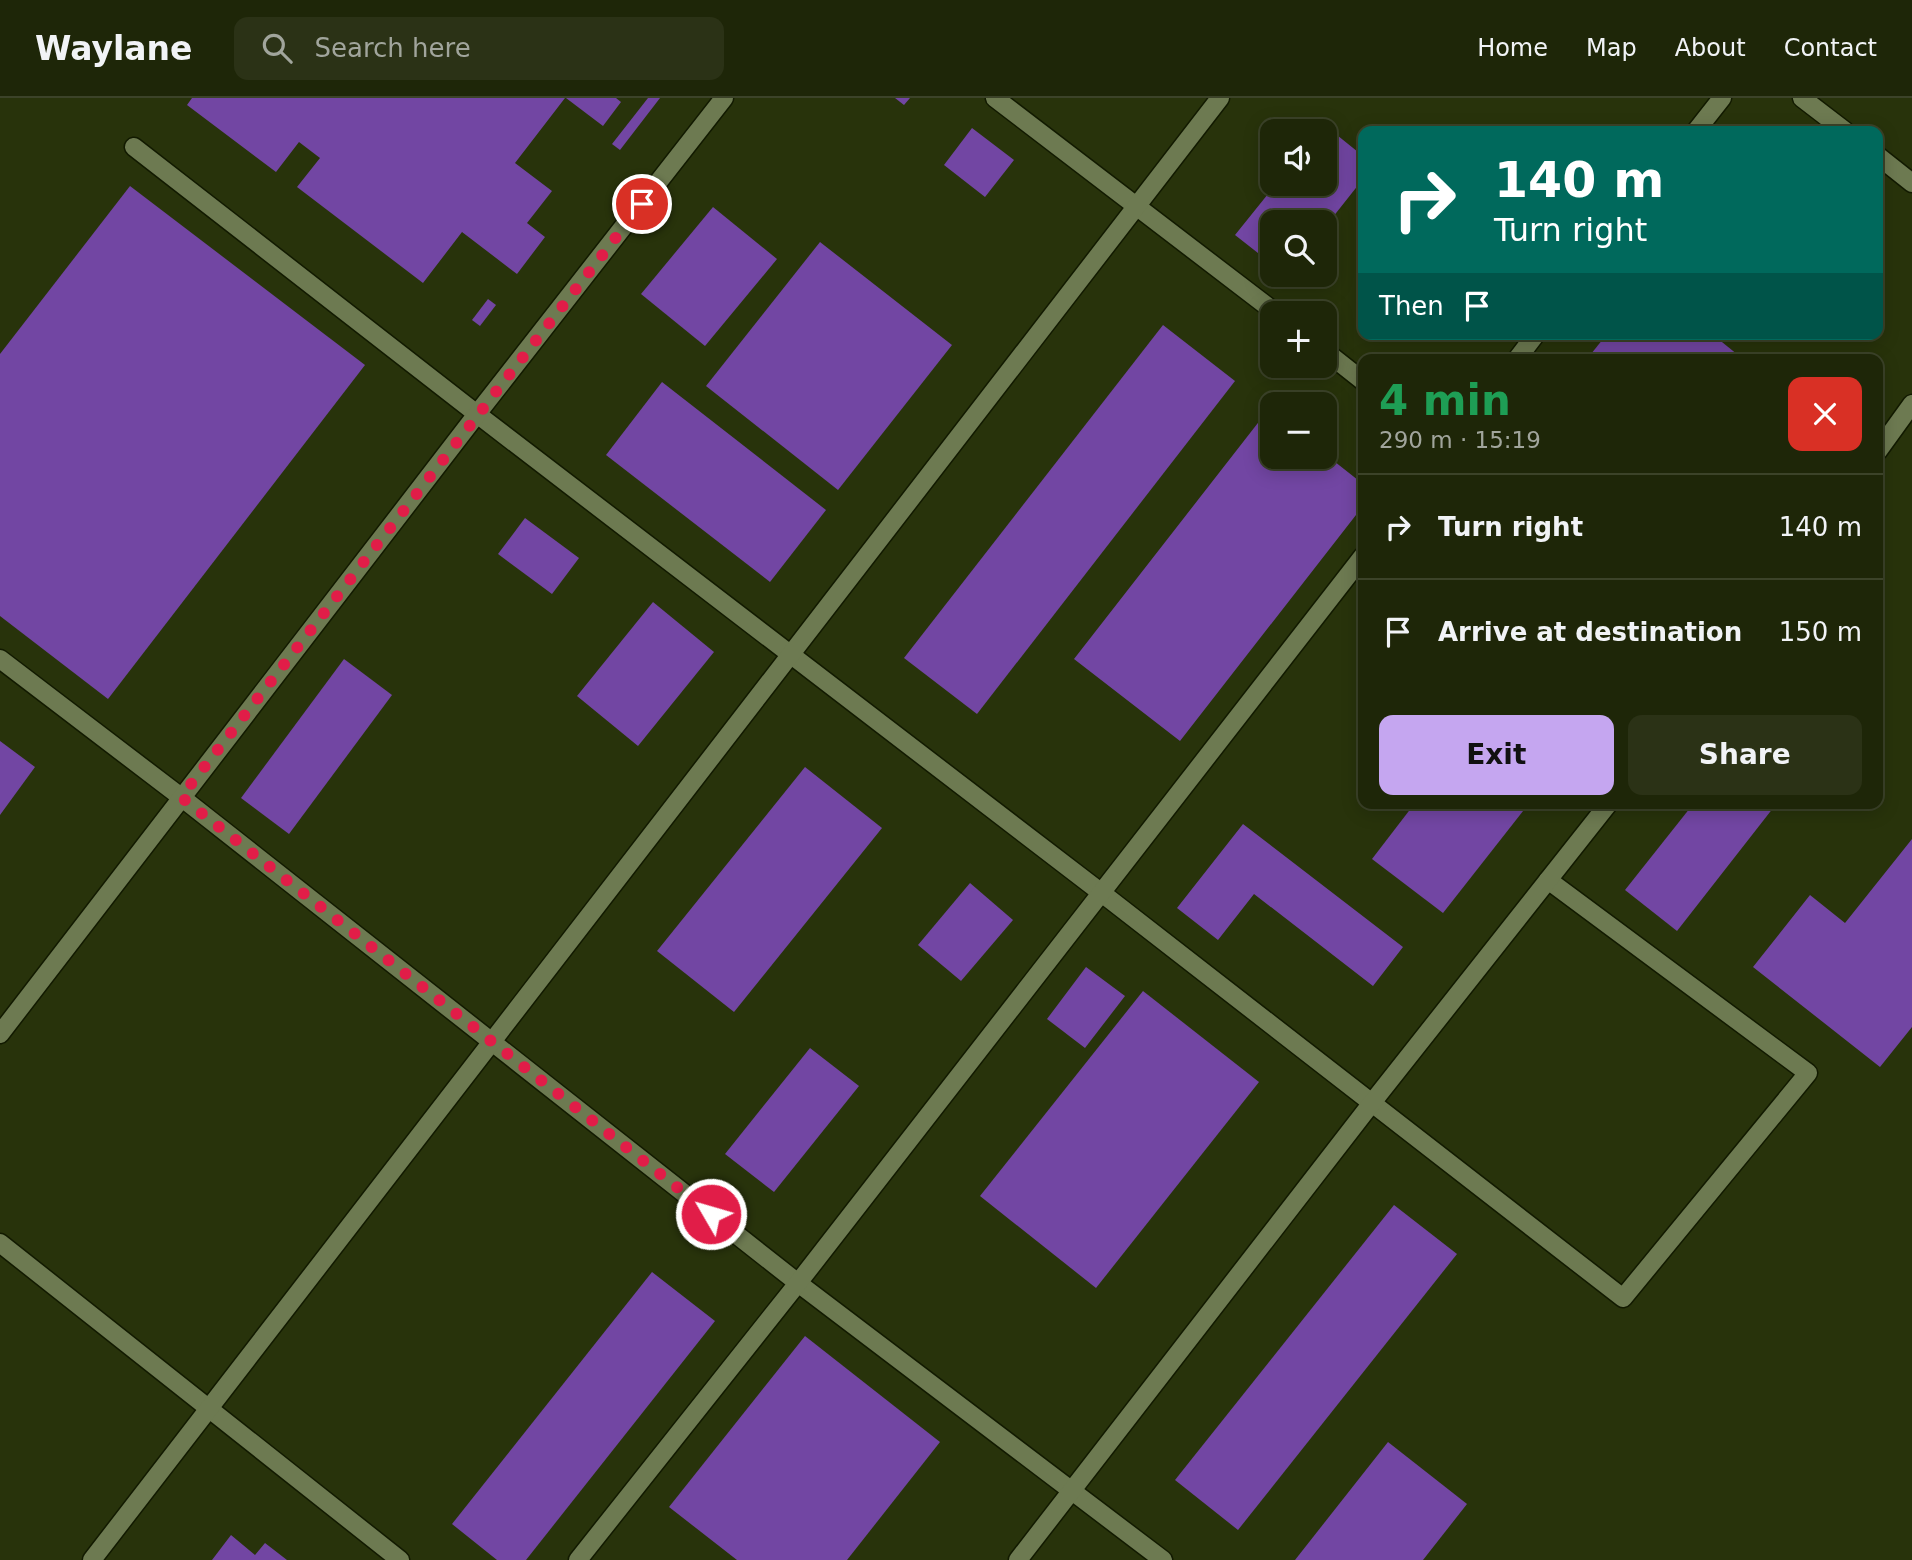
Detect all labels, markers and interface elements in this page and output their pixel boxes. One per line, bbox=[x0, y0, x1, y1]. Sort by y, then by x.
search box bbox=[234, 17, 724, 80]
text: Waylane bbox=[35, 29, 192, 68]
icon: search bbox=[258, 29, 296, 67]
text: Search here bbox=[314, 33, 471, 63]
text: Home bbox=[1477, 34, 1548, 62]
text: Map bbox=[1586, 34, 1637, 62]
text: About bbox=[1675, 34, 1746, 62]
text: Contact bbox=[1784, 34, 1877, 62]
map controls bbox=[1260, 119, 1337, 469]
button: sound bbox=[1260, 119, 1337, 196]
text: 140 m bbox=[1494, 152, 1664, 209]
icon: right bbox=[1379, 154, 1470, 245]
pin bbox=[612, 174, 672, 234]
icon: arrive bbox=[623, 185, 661, 223]
button: search bbox=[1260, 210, 1337, 287]
text: Turn right bbox=[1494, 211, 1647, 249]
icon: arrive bbox=[1458, 287, 1496, 325]
text: Then bbox=[1379, 291, 1444, 321]
button: + bbox=[1260, 301, 1337, 378]
text: 4 min bbox=[1379, 376, 1511, 425]
button: close bbox=[1788, 377, 1862, 451]
button: − bbox=[1260, 392, 1337, 469]
text: 290 m · 15:19 bbox=[1379, 427, 1541, 453]
icon: right bbox=[1379, 508, 1417, 546]
text: Turn right bbox=[1438, 512, 1583, 542]
text: 140 m bbox=[1779, 512, 1862, 542]
icon: arrive bbox=[1379, 613, 1417, 651]
text: Arrive at destination bbox=[1438, 617, 1742, 647]
text: 150 m bbox=[1779, 617, 1862, 647]
button: Exit bbox=[1379, 715, 1614, 795]
button: Share bbox=[1628, 715, 1862, 795]
position arrow bbox=[674, 1177, 748, 1251]

